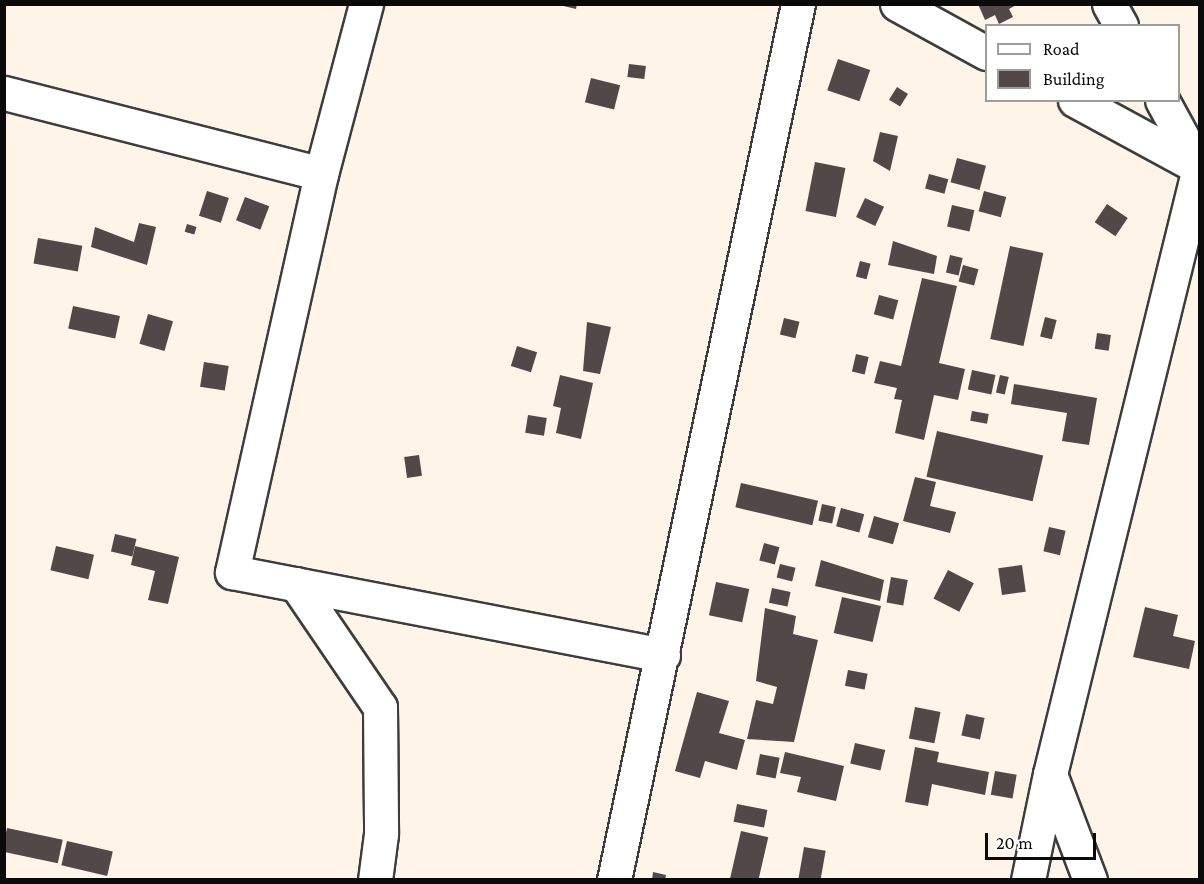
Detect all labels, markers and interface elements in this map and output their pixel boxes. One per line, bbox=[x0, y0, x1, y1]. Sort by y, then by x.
legend bbox=[985, 24, 1180, 102]
text: Road bbox=[1043, 39, 1080, 59]
text: Building bbox=[1043, 69, 1104, 89]
scale bar bbox=[988, 821, 1099, 859]
text: 20 m bbox=[996, 833, 1033, 853]

